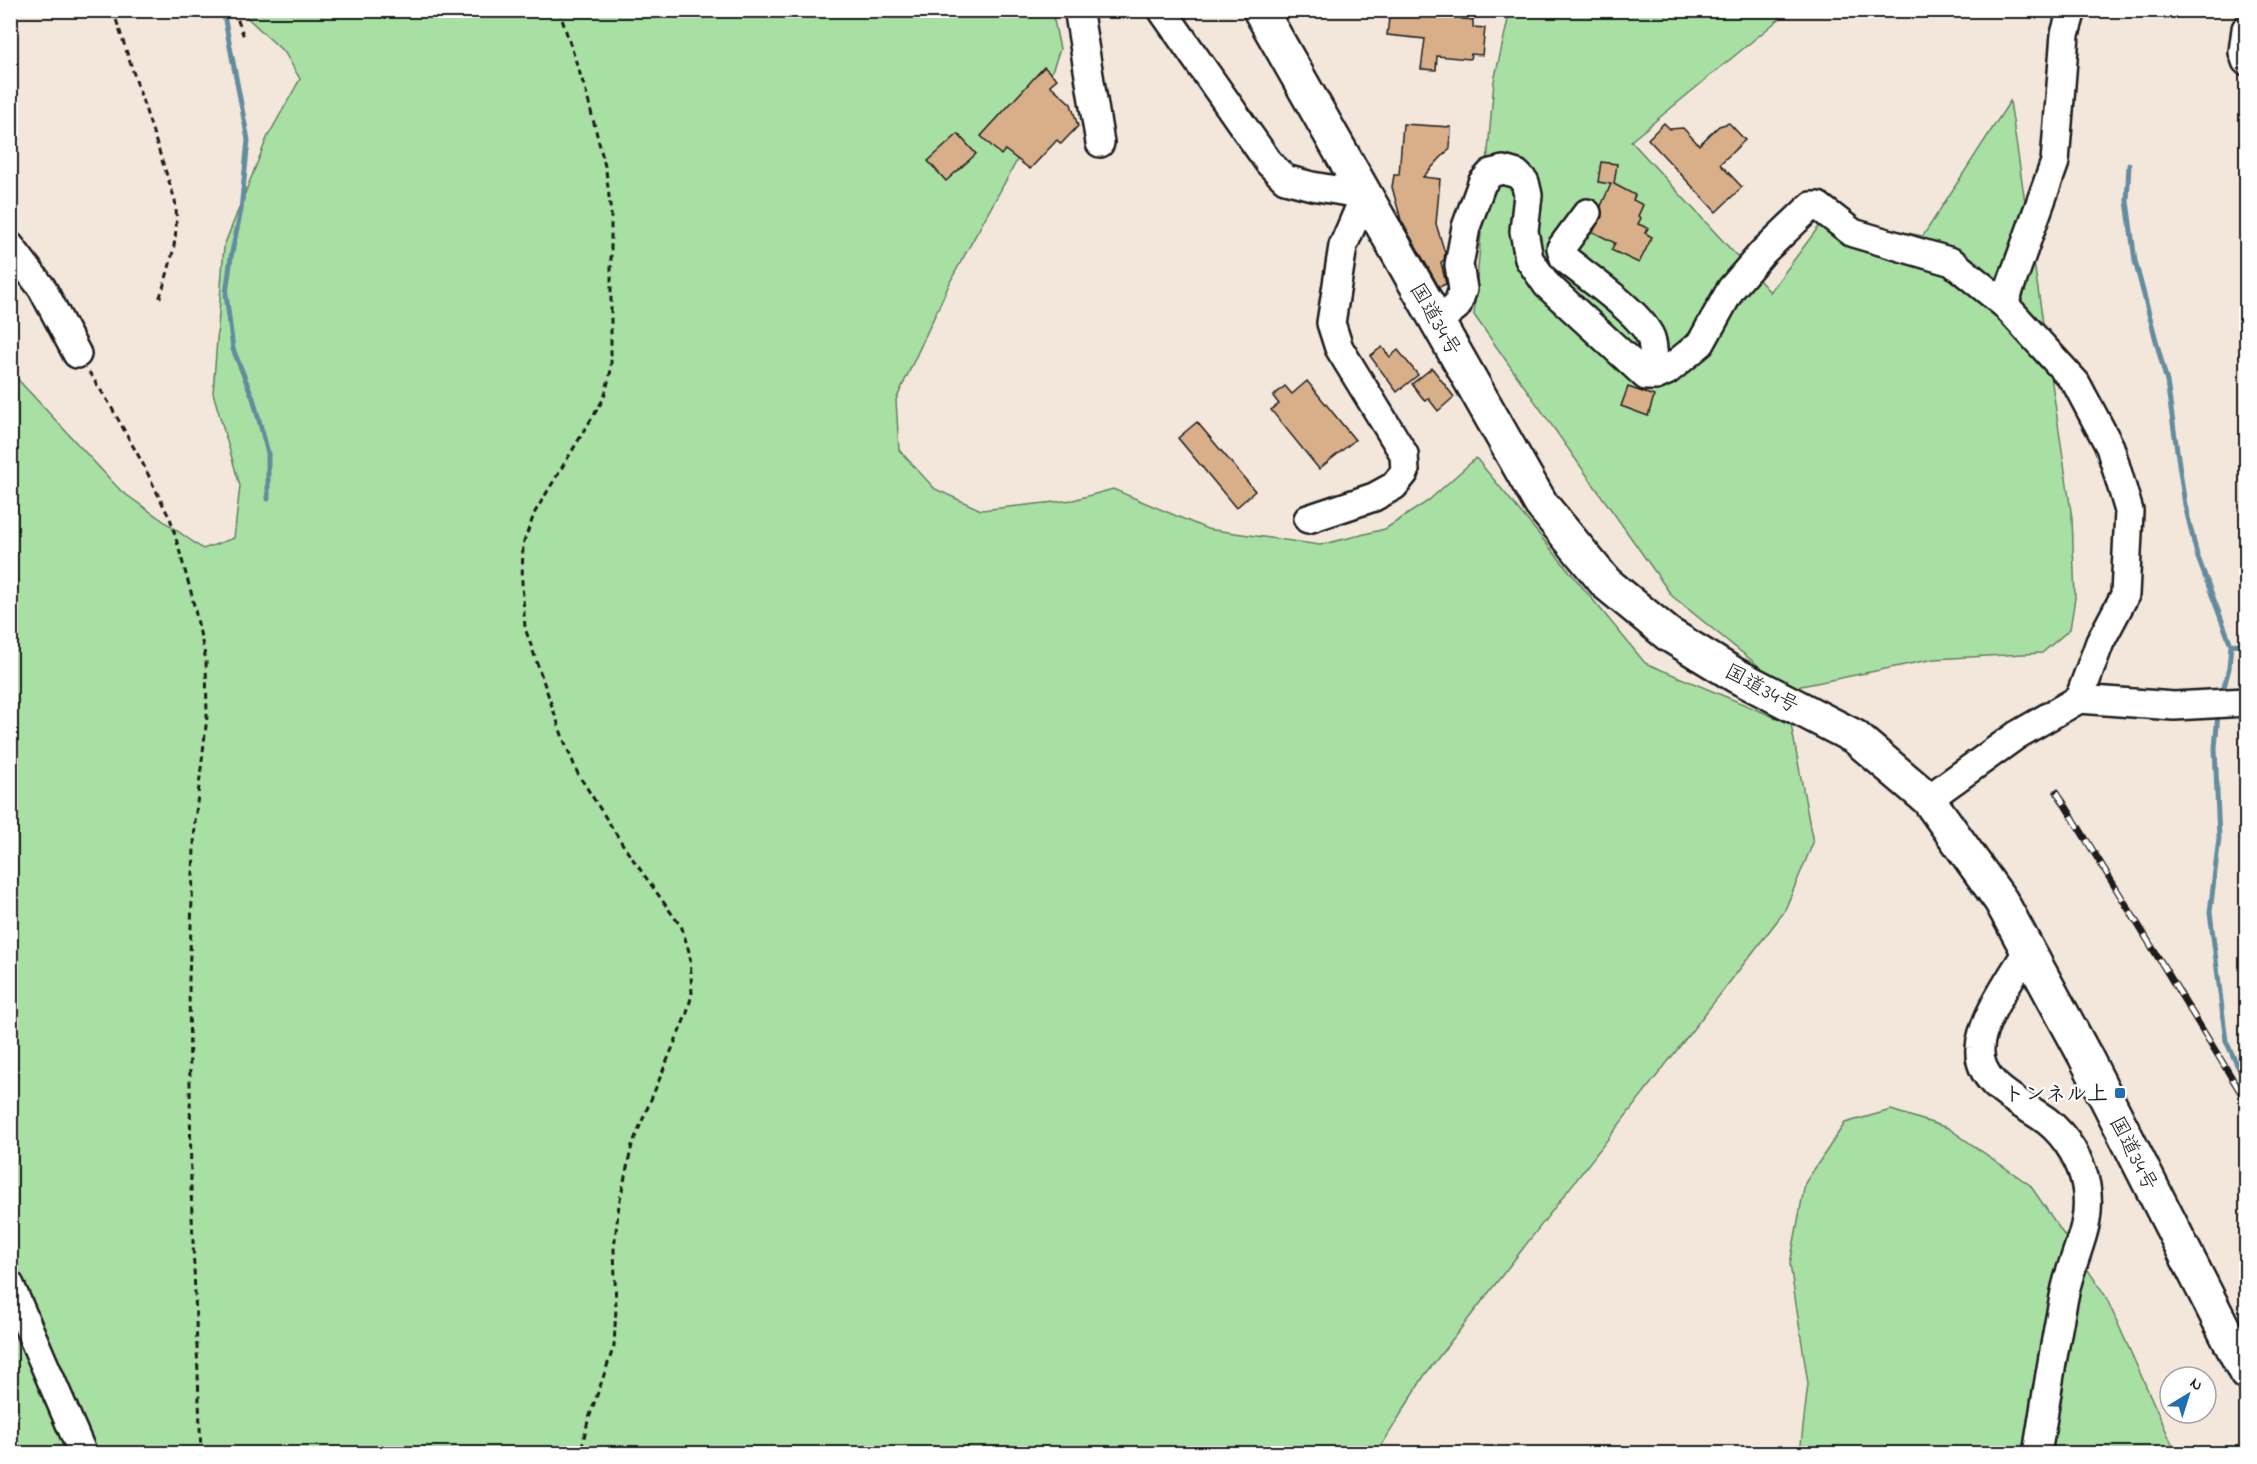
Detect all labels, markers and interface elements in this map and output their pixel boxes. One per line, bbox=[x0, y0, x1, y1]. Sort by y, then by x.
street label: 国道34号 bbox=[1401, 278, 1467, 362]
street label: 国道34号 bbox=[1719, 658, 1804, 722]
place label: トンネル上 bbox=[2004, 1080, 2108, 1110]
marker: トンネル上 bbox=[2113, 1086, 2127, 1100]
street label: 国道34号 bbox=[2101, 1111, 2164, 1197]
north arrow bbox=[2158, 1365, 2218, 1425]
text: N bbox=[2184, 1372, 2208, 1398]

